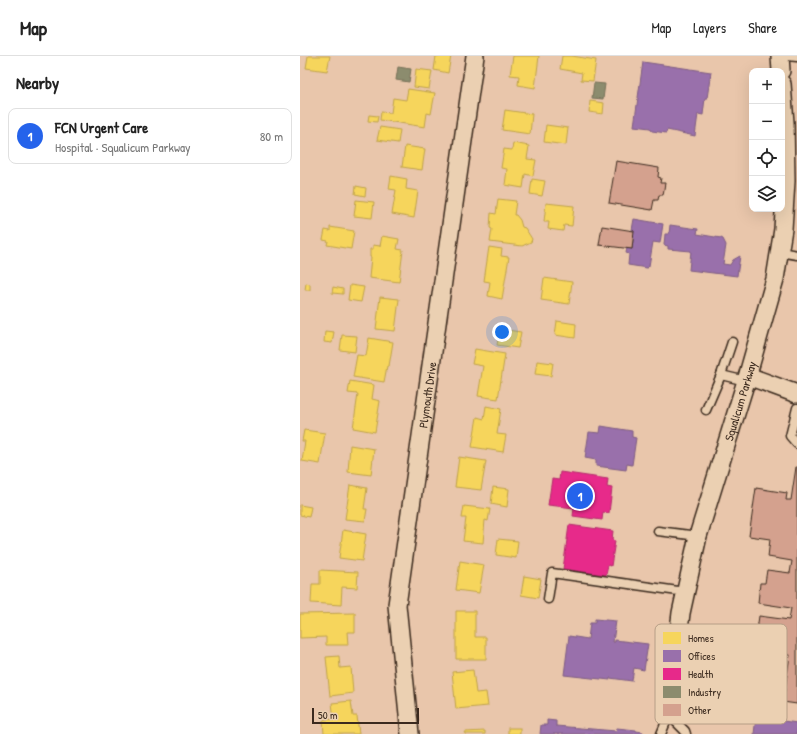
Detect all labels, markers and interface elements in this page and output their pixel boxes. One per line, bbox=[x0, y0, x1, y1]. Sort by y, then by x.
text: Map bbox=[20, 15, 47, 41]
text: Map bbox=[651, 18, 671, 37]
text: Layers bbox=[693, 18, 726, 37]
text: Share bbox=[748, 18, 777, 37]
map controls bbox=[749, 68, 785, 212]
button: + bbox=[749, 68, 785, 104]
text: Nearby bbox=[16, 71, 59, 94]
button: − bbox=[749, 104, 785, 140]
text: FCN Urgent Care bbox=[55, 117, 148, 138]
text: 1 bbox=[28, 127, 32, 145]
text: 80 m bbox=[260, 127, 283, 145]
text: Hospital · Squalicum Parkway bbox=[55, 138, 191, 156]
button: locate bbox=[749, 140, 785, 176]
button: layers bbox=[749, 176, 785, 212]
your location bbox=[492, 322, 512, 342]
street label: Squalicum Parkway bbox=[720, 359, 760, 443]
street label: Plymouth Drive bbox=[414, 360, 440, 429]
pin: 1 bbox=[567, 481, 593, 511]
legend bbox=[655, 624, 787, 724]
text: Homes bbox=[688, 631, 714, 645]
text: Offices bbox=[688, 649, 715, 663]
text: Health bbox=[688, 667, 714, 681]
text: Industry bbox=[688, 685, 722, 699]
text: Other bbox=[688, 703, 712, 717]
scale bar bbox=[312, 706, 419, 725]
text: 50 m bbox=[318, 708, 338, 722]

